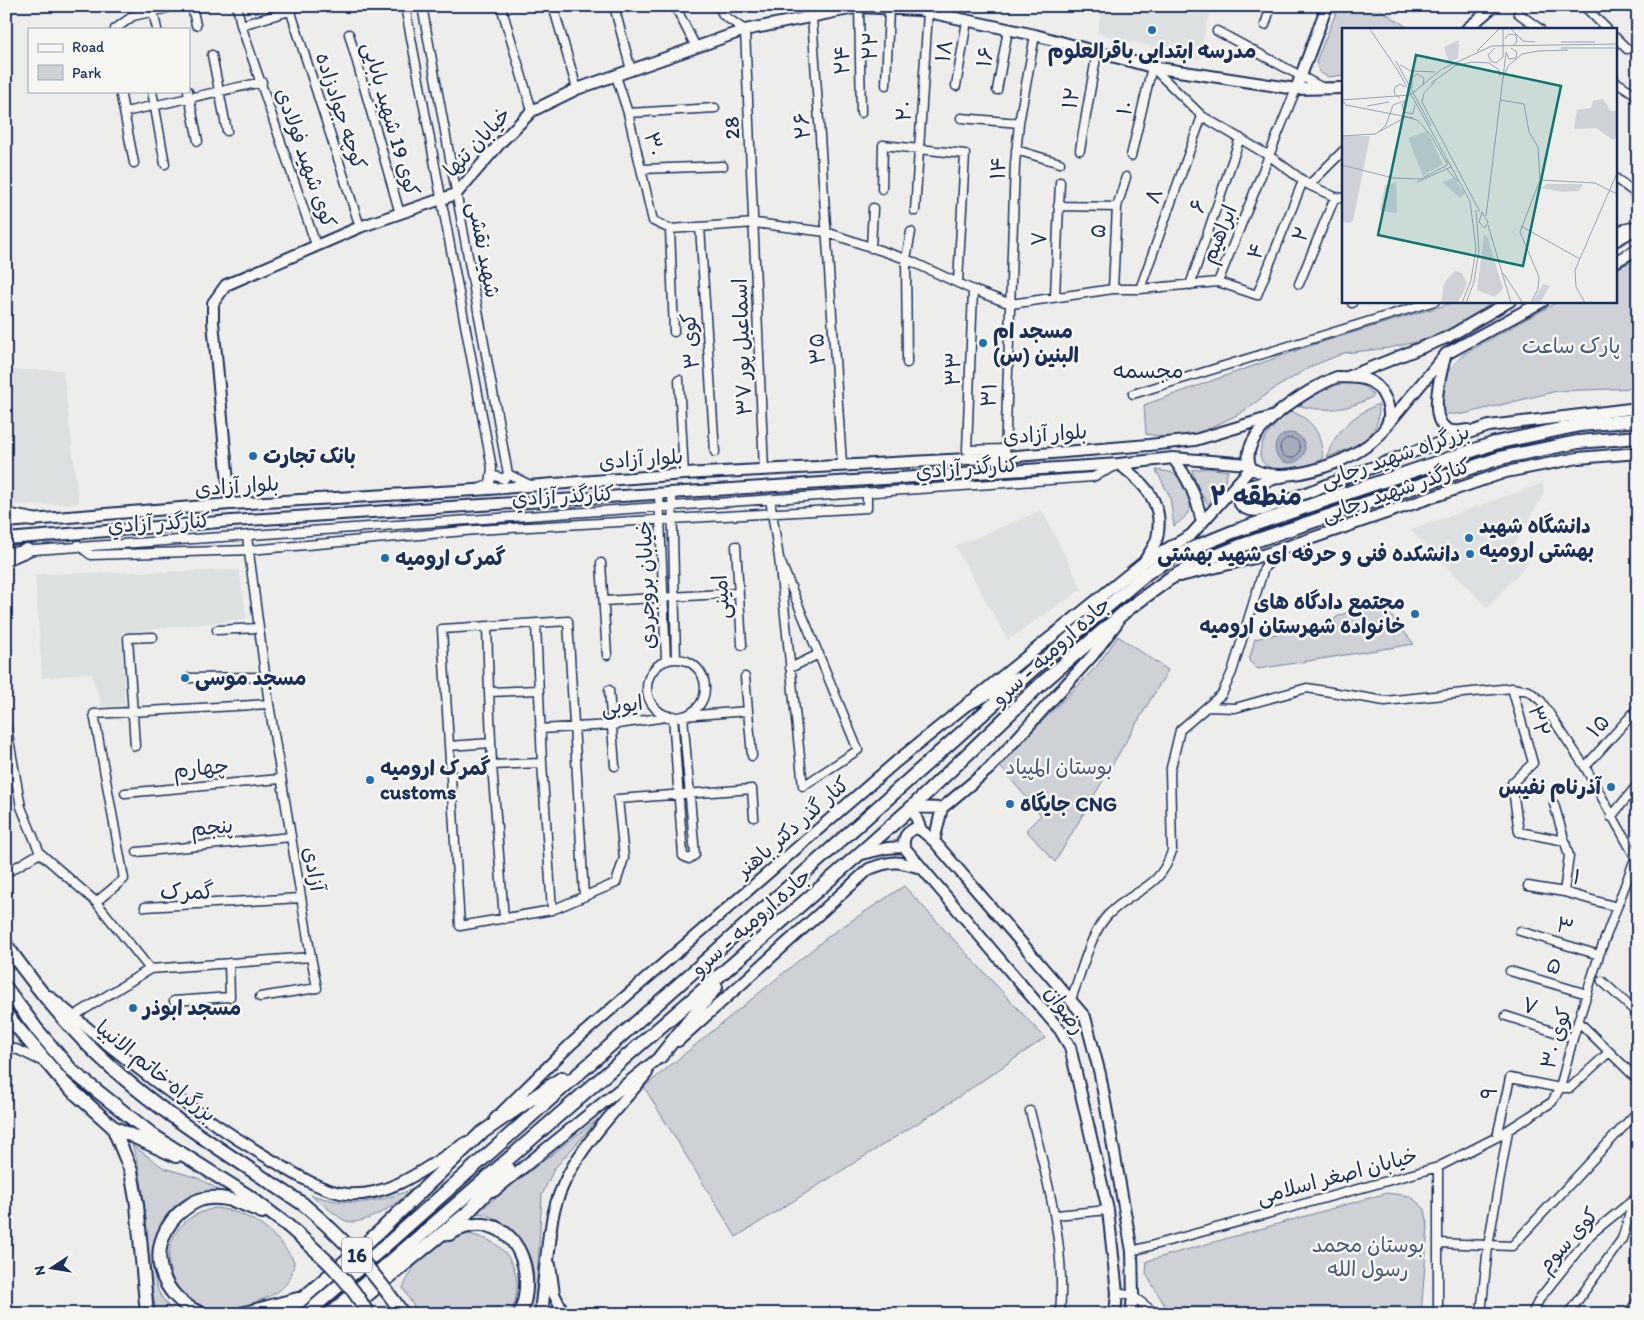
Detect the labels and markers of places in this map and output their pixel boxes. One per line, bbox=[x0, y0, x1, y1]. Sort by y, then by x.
marker: مدرسه ابتدایی باقرالعلوم bbox=[1146, 24, 1158, 36]
place label: مدرسه ابتدایی باقرالعلوم bbox=[1048, 38, 1256, 67]
place label: مسجد ام البنین (س) bbox=[993, 318, 1079, 368]
marker: مسجد ام البنین (س) bbox=[977, 337, 989, 349]
place label: بانک تجارت bbox=[263, 443, 356, 469]
marker: بانک تجارت bbox=[247, 450, 259, 462]
place label: دانشگاه شهید بهشتی ارومیه bbox=[1479, 513, 1594, 563]
marker: دانشگاه شهید بهشتی ارومیه bbox=[1463, 532, 1475, 544]
place label: دانشکده فنی و حرفه ای شهید بهشتی bbox=[1157, 541, 1460, 567]
place label: گمرک ارومیه bbox=[395, 545, 506, 571]
marker: دانشکده فنی و حرفه ای شهید بهشتی bbox=[1464, 548, 1476, 560]
marker: گمرک ارومیه bbox=[379, 552, 391, 564]
place label: مجتمع دادگاه های خانواده شهرستان ارومیه bbox=[1199, 589, 1405, 640]
marker: مجتمع دادگاه های خانواده شهرستان ارومیه bbox=[1409, 608, 1421, 620]
place label: مسجد موسی bbox=[195, 665, 307, 691]
marker: مسجد موسی bbox=[179, 672, 191, 684]
place label: گمرک ارومیه customs bbox=[380, 755, 491, 804]
marker: گمرک ارومیه customs bbox=[364, 774, 376, 786]
place label: آذرنام نفیس bbox=[1499, 774, 1603, 803]
marker: آذرنام نفیس bbox=[1605, 781, 1617, 793]
place label: جایگاه CNG bbox=[1020, 791, 1117, 817]
marker: جایگاه CNG bbox=[1004, 798, 1016, 810]
place label: مسجد ابوذر bbox=[141, 995, 241, 1021]
marker: مسجد ابوذر bbox=[127, 1002, 139, 1014]

